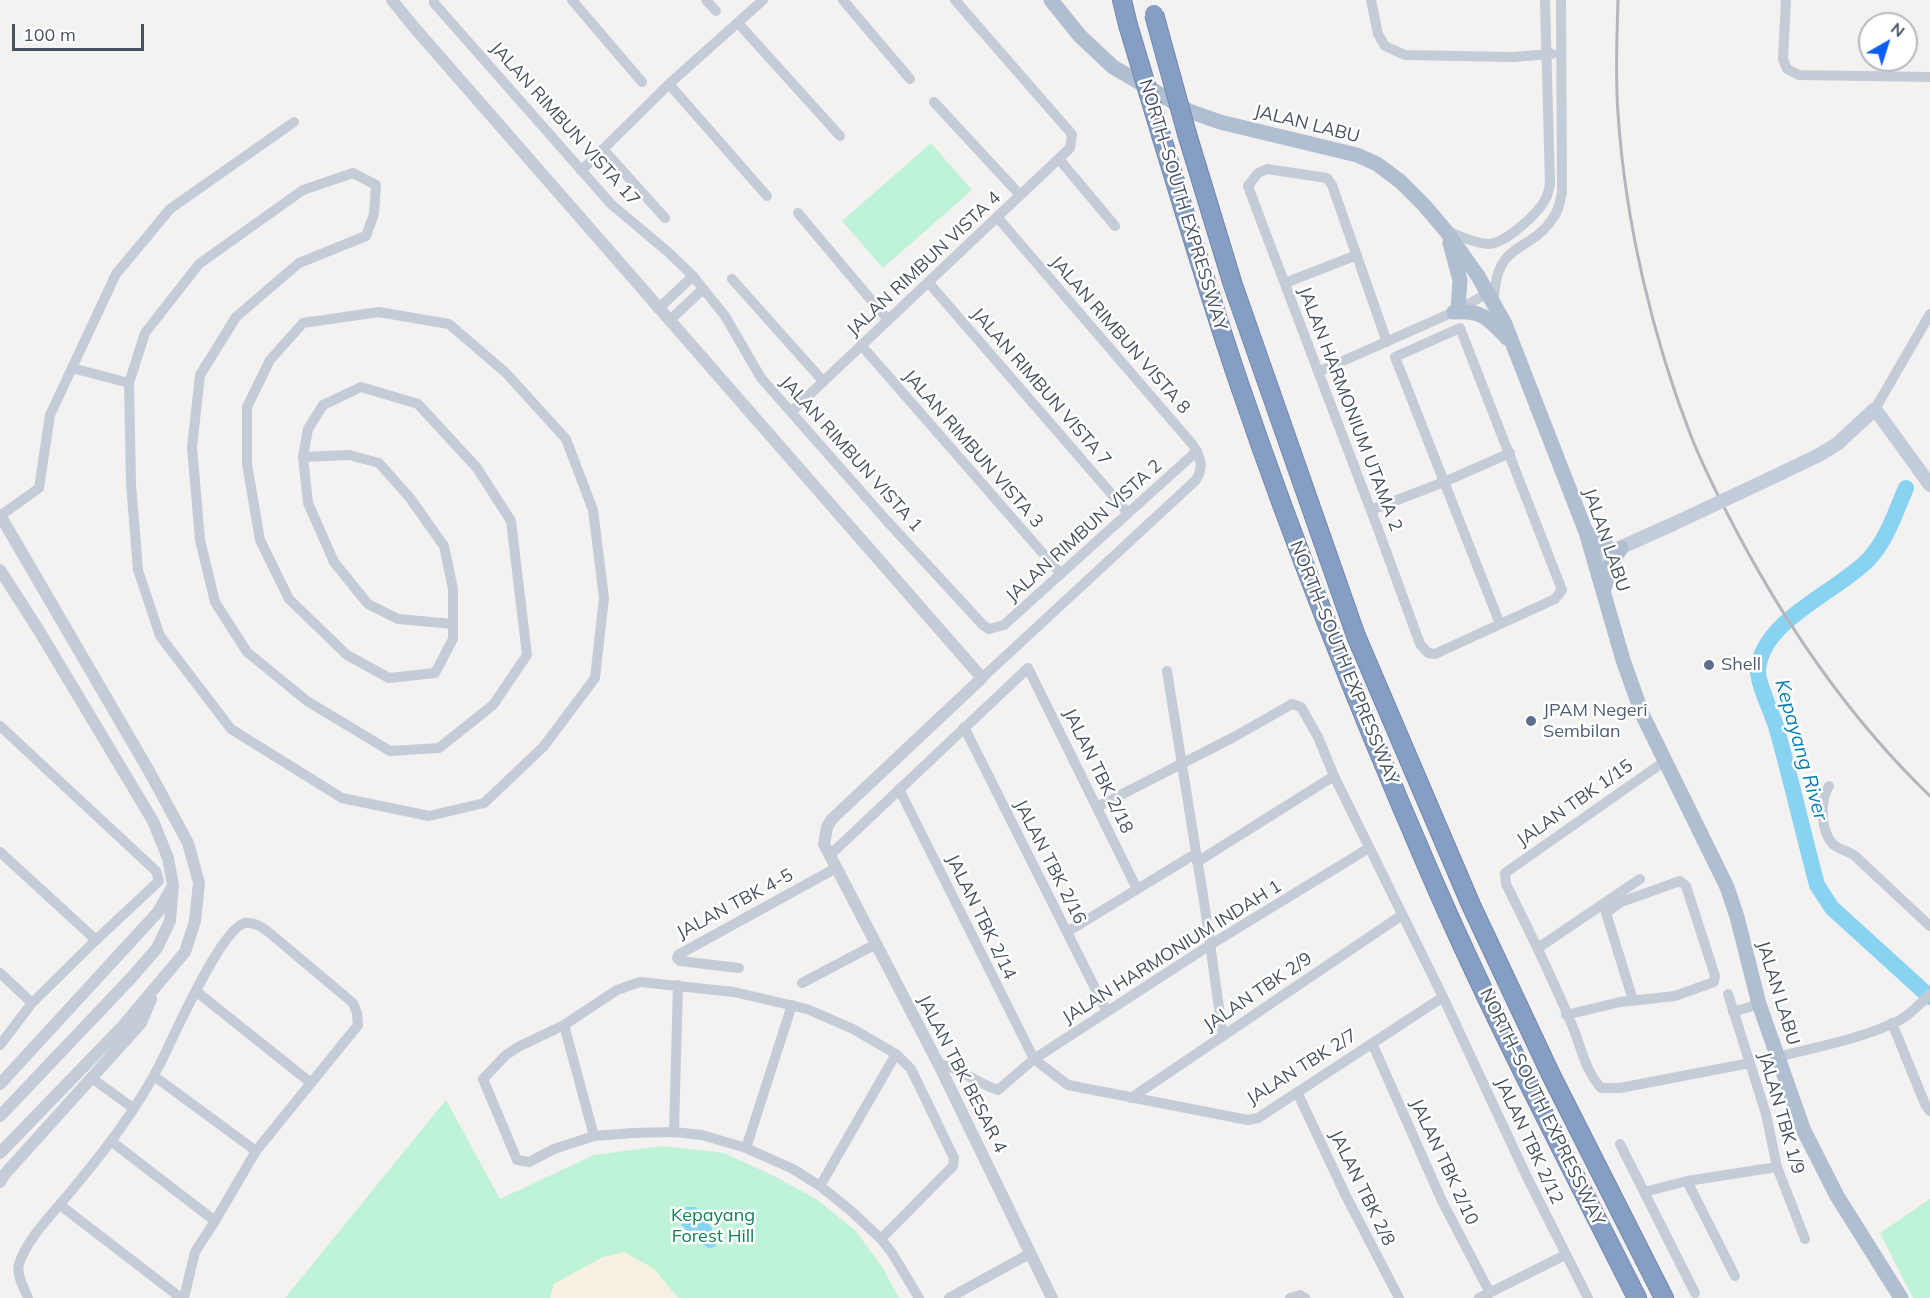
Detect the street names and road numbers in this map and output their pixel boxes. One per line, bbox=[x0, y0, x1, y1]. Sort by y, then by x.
street label: JALAN RIMBUN VISTA 17 bbox=[486, 38, 644, 210]
street label: NORTH–SOUTH EXPRESSWAY bbox=[1134, 77, 1232, 333]
street label: JALAN LABU bbox=[1252, 100, 1362, 148]
street label: JALAN RIMBUN VISTA 4 bbox=[843, 187, 1005, 341]
street label: JALAN RIMBUN VISTA 8 bbox=[1045, 252, 1195, 418]
street label: JALAN HARMONIUM UTAMA 2 bbox=[1293, 284, 1407, 534]
street label: JALAN RIMBUN VISTA 7 bbox=[966, 304, 1116, 470]
street label: JALAN RIMBUN VISTA 3 bbox=[898, 366, 1048, 532]
street label: JALAN RIMBUN VISTA 1 bbox=[775, 372, 927, 536]
street label: JALAN RIMBUN VISTA 2 bbox=[1002, 455, 1166, 607]
street label: JALAN LABU bbox=[1578, 485, 1634, 595]
street label: NORTH–SOUTH EXPRESSWAY bbox=[1285, 538, 1403, 788]
street label: JALAN TBK 2/18 bbox=[1058, 705, 1138, 837]
street label: JALAN TBK 1/15 bbox=[1513, 755, 1637, 851]
street label: JALAN TBK 2/16 bbox=[1009, 796, 1091, 928]
street label: JALAN TBK 2/14 bbox=[941, 851, 1021, 983]
street label: JALAN TBK 4-5 bbox=[673, 864, 797, 944]
street label: JALAN HARMONIUM INDAH 1 bbox=[1059, 876, 1285, 1028]
street label: JALAN LABU bbox=[1752, 938, 1804, 1048]
street label: JALAN TBK 2/9 bbox=[1200, 948, 1316, 1036]
street label: NORTH–SOUTH EXPRESSWAY bbox=[1475, 985, 1609, 1229]
street label: JALAN TBK BESAR 4 bbox=[913, 991, 1011, 1157]
street label: JALAN TBK 2/7 bbox=[1243, 1024, 1361, 1110]
street label: JALAN TBK 1/9 bbox=[1753, 1049, 1809, 1177]
street label: JALAN TBK 2/12 bbox=[1490, 1074, 1568, 1208]
street label: JALAN TBK 2/10 bbox=[1405, 1095, 1483, 1229]
street label: JALAN TBK 2/8 bbox=[1325, 1127, 1399, 1249]

